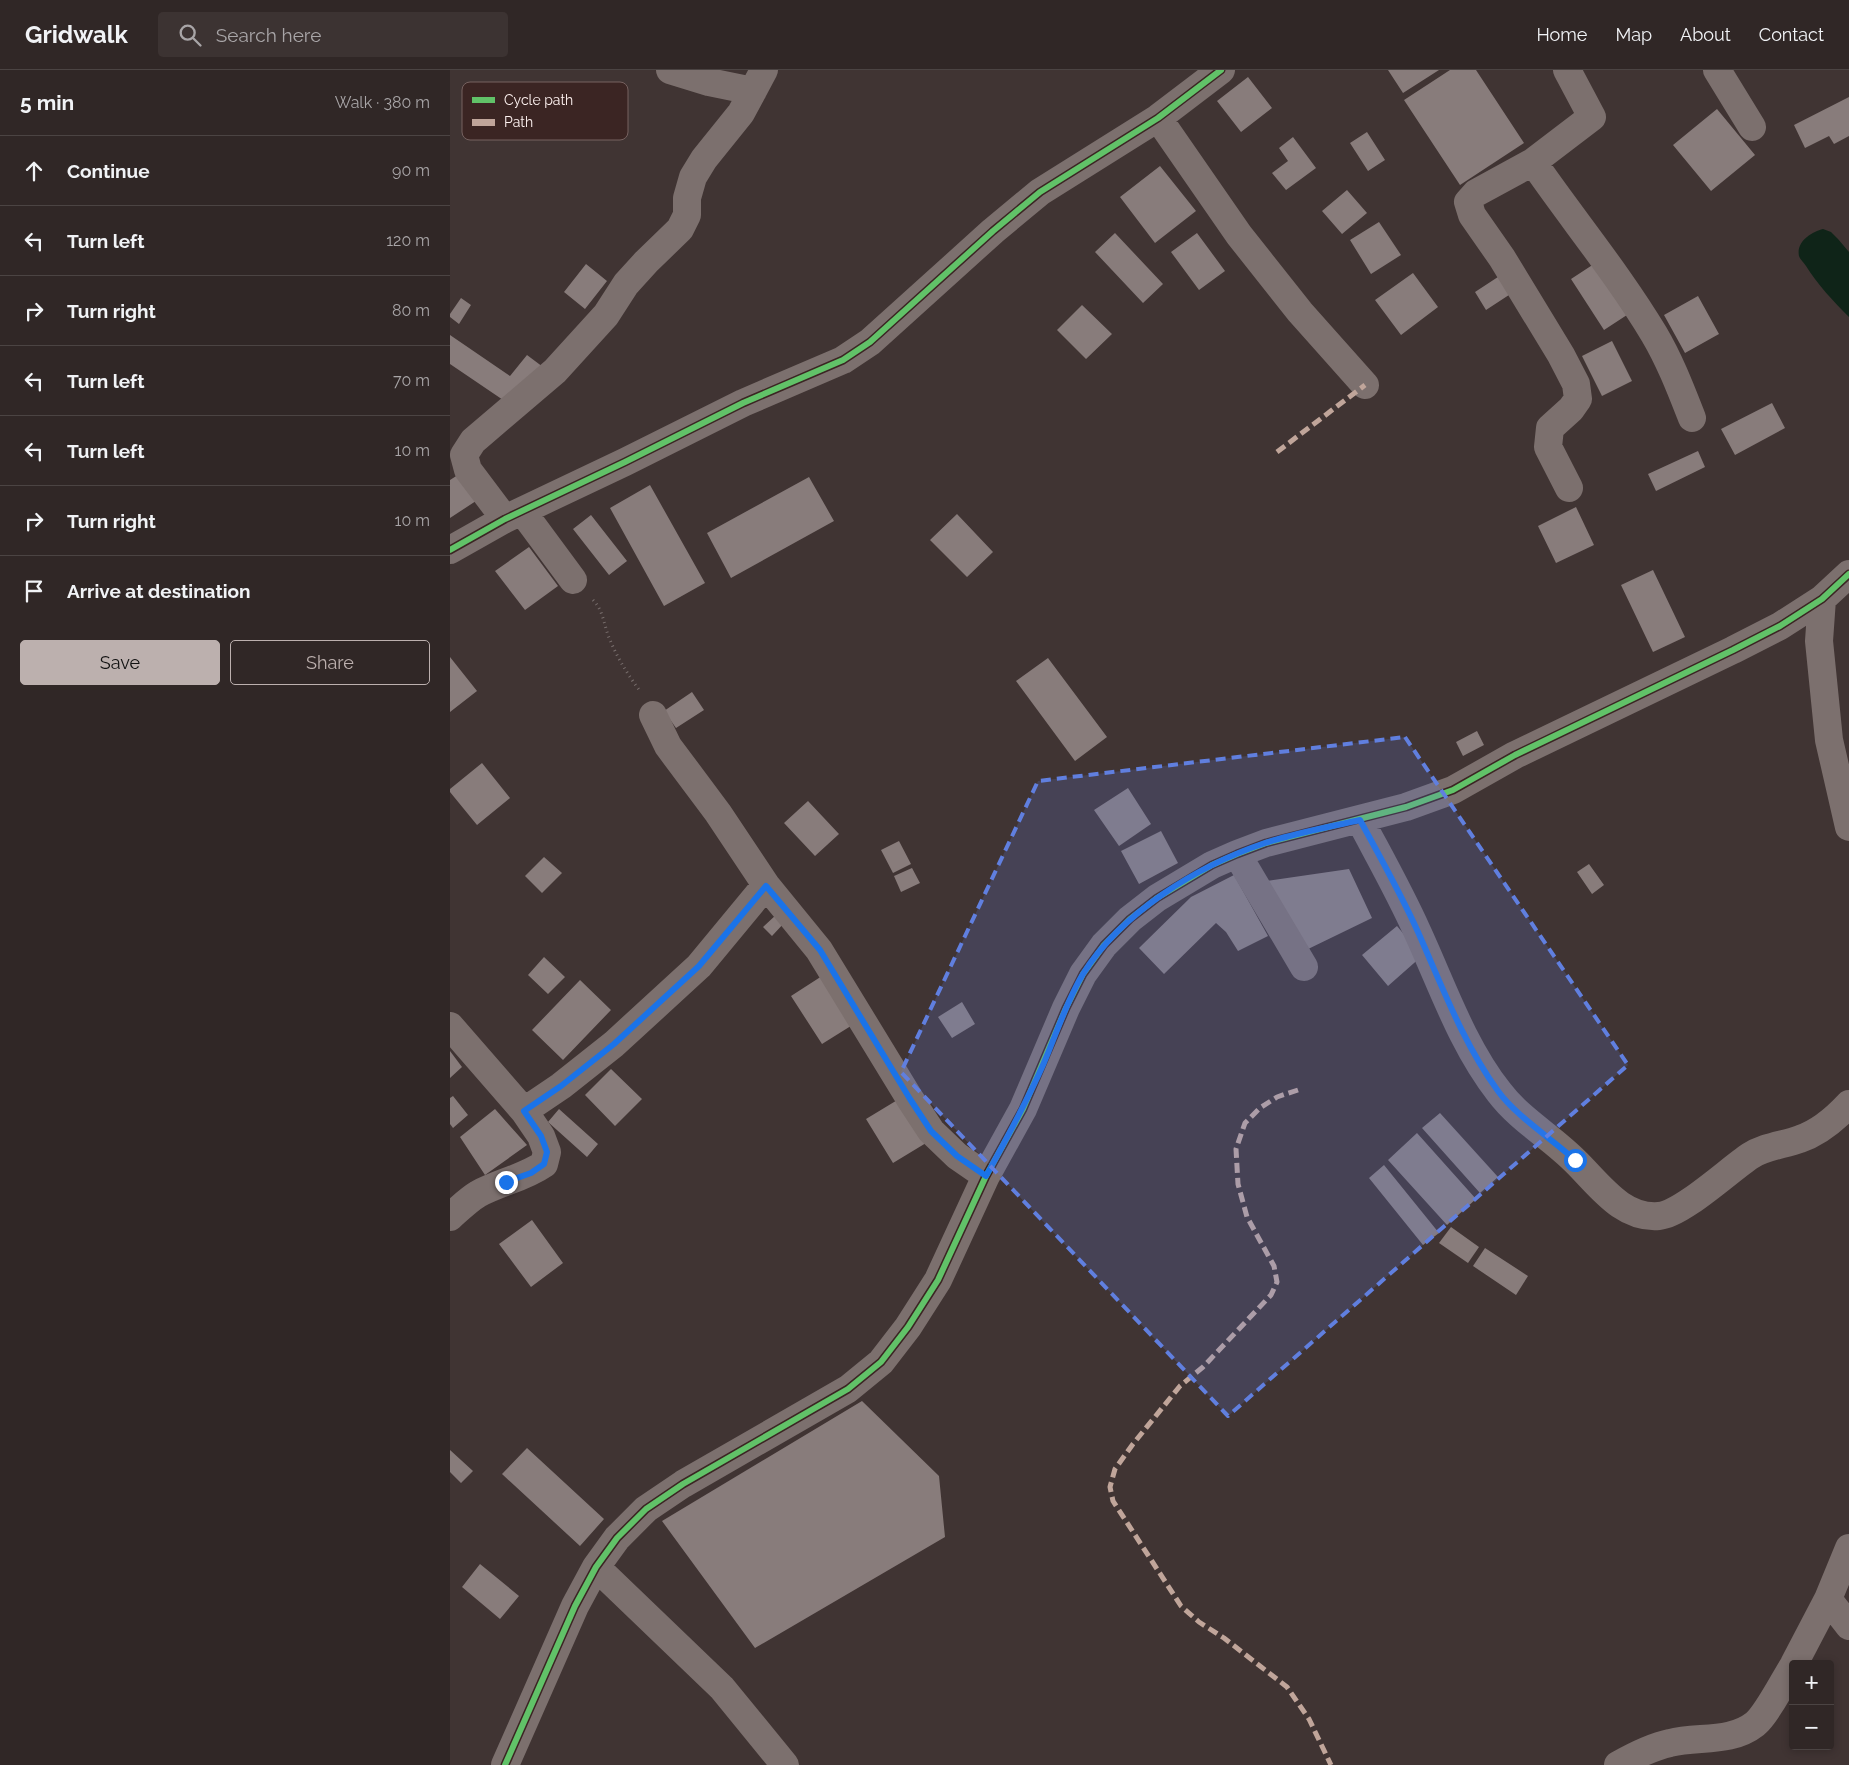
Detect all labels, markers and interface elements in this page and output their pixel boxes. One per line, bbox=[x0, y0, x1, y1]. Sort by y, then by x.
search box bbox=[158, 12, 508, 57]
text: Gridwalk bbox=[25, 20, 128, 49]
icon: search bbox=[176, 21, 204, 49]
text: Search here bbox=[216, 24, 321, 46]
text: Home bbox=[1536, 24, 1587, 45]
text: Map bbox=[1615, 24, 1652, 45]
text: About bbox=[1680, 24, 1731, 45]
text: Contact bbox=[1759, 24, 1824, 45]
legend bbox=[462, 82, 628, 140]
text: 5 min bbox=[20, 90, 74, 115]
text: Cycle path bbox=[504, 92, 573, 108]
text: Walk · 380 m bbox=[335, 93, 430, 112]
text: Path bbox=[504, 114, 533, 130]
icon: ahead bbox=[20, 157, 48, 185]
text: Continue bbox=[67, 160, 150, 182]
text: 90 m bbox=[392, 161, 430, 180]
icon: left bbox=[20, 227, 48, 255]
text: Turn left bbox=[67, 230, 144, 252]
text: 120 m bbox=[386, 231, 430, 250]
icon: right bbox=[20, 297, 48, 325]
text: Turn right bbox=[67, 300, 156, 322]
text: 80 m bbox=[392, 301, 430, 320]
icon: left bbox=[20, 367, 48, 395]
text: Turn left bbox=[67, 370, 144, 392]
text: 70 m bbox=[393, 371, 430, 390]
icon: left bbox=[20, 437, 48, 465]
text: Turn left bbox=[67, 440, 144, 462]
text: 10 m bbox=[395, 441, 430, 460]
icon: right bbox=[20, 507, 48, 535]
text: Turn right bbox=[67, 510, 156, 532]
text: 10 m bbox=[395, 511, 430, 530]
icon: arrive bbox=[20, 577, 48, 605]
text: Arrive at destination bbox=[67, 580, 251, 602]
button: Save bbox=[20, 640, 220, 685]
button: Share bbox=[230, 640, 430, 685]
route start bbox=[1564, 1149, 1587, 1172]
route end bbox=[495, 1171, 518, 1194]
map controls bbox=[1789, 1660, 1834, 1750]
button: + bbox=[1789, 1660, 1834, 1705]
button: − bbox=[1789, 1705, 1834, 1750]

